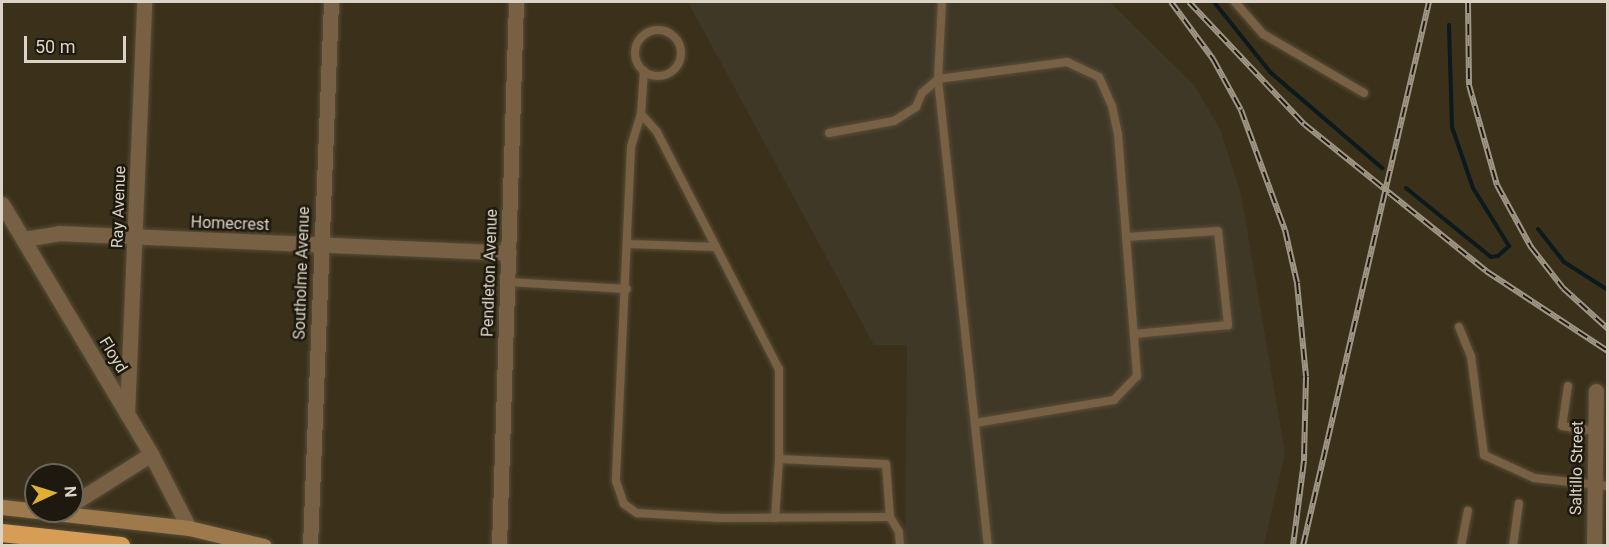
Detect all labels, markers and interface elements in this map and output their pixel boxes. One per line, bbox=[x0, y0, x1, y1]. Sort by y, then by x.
scale bar bbox=[27, 24, 129, 62]
text: 50 m bbox=[35, 36, 75, 57]
street label: Ray Avenue bbox=[108, 166, 130, 248]
street label: Southolme Avenue bbox=[290, 206, 314, 340]
street label: Pendleton Avenue bbox=[478, 209, 502, 337]
street label: Homecrest bbox=[190, 213, 270, 235]
street label: Floyd bbox=[95, 334, 131, 376]
street label: Saltillo Street bbox=[1567, 421, 1587, 515]
north arrow bbox=[24, 463, 84, 523]
text: N bbox=[61, 486, 80, 498]

